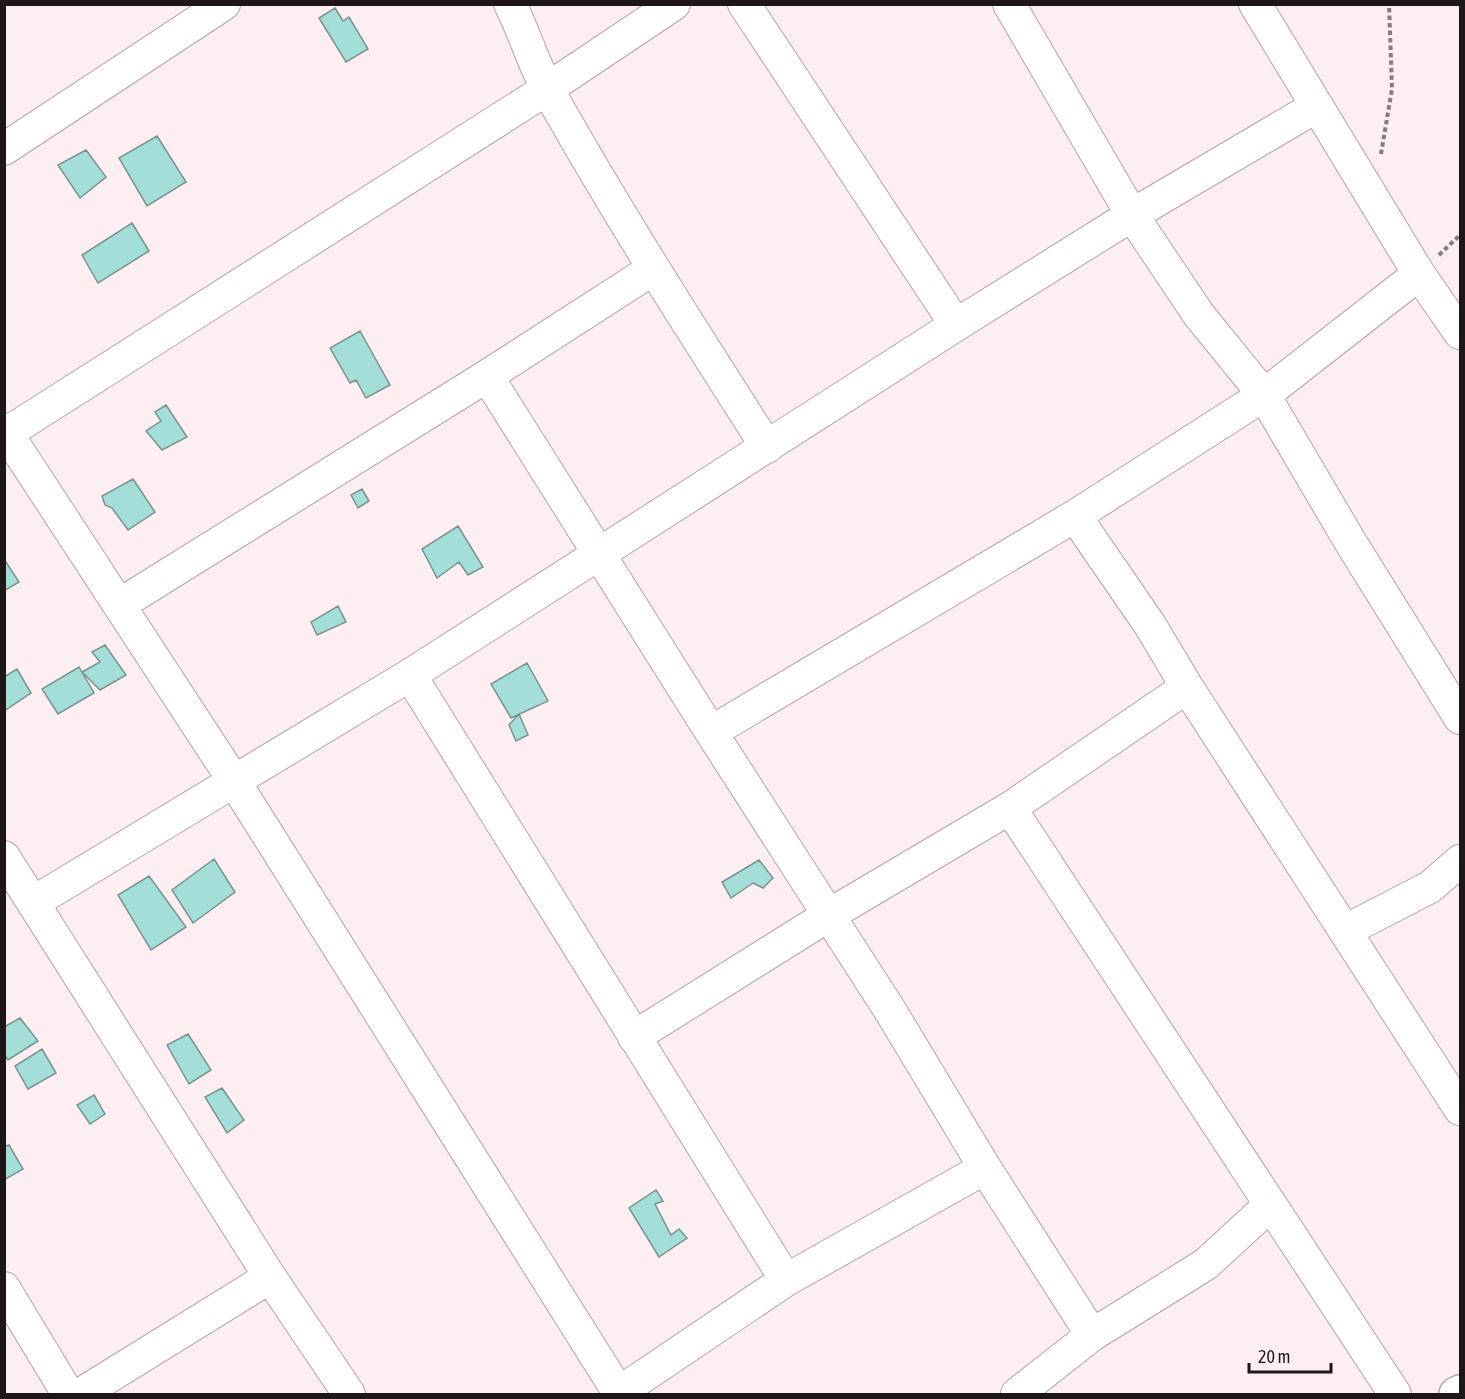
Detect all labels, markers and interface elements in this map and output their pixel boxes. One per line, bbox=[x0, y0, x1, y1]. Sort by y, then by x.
scale bar bbox=[1249, 1336, 1332, 1374]
text: 20 m bbox=[1258, 1346, 1290, 1367]

